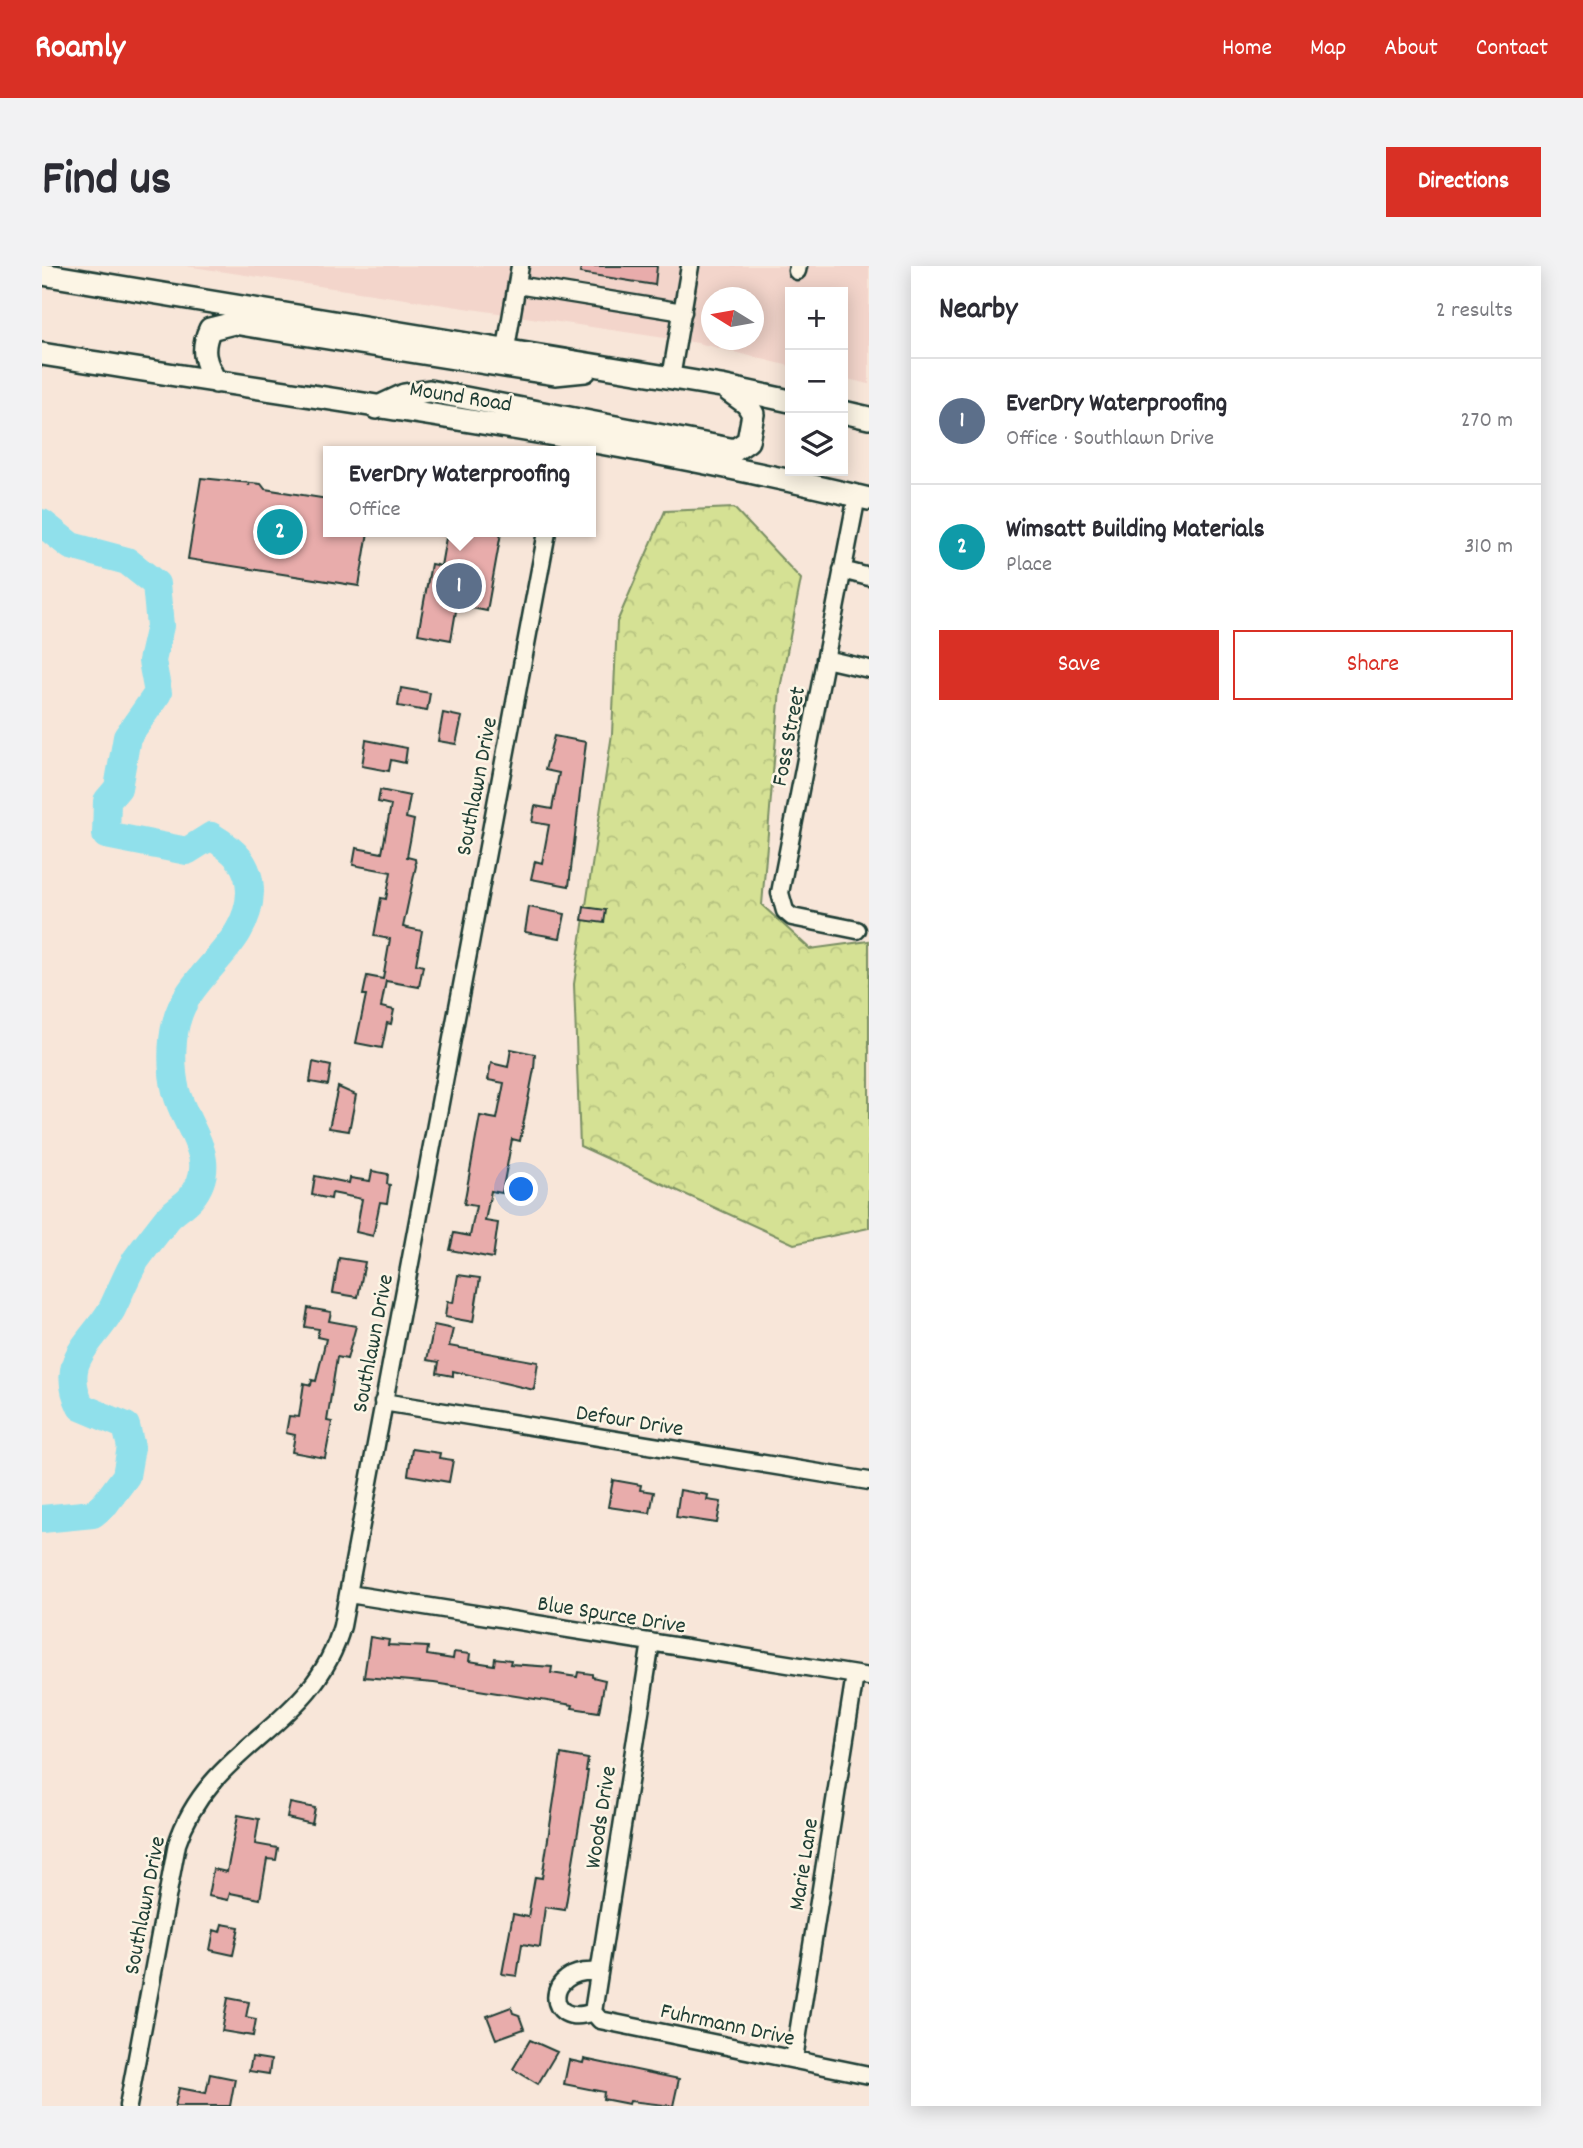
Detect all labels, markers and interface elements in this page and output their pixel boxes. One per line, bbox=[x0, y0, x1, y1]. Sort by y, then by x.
text: Roamly bbox=[35, 26, 125, 73]
text: Home bbox=[1222, 32, 1272, 66]
text: Map bbox=[1310, 32, 1346, 66]
text: About bbox=[1384, 32, 1438, 66]
text: Contact bbox=[1476, 32, 1548, 66]
text: Find us bbox=[42, 147, 171, 217]
button: Directions bbox=[1386, 147, 1541, 217]
north arrow bbox=[701, 287, 764, 350]
map controls bbox=[785, 287, 848, 476]
button: + bbox=[785, 287, 848, 350]
text: Nearby bbox=[939, 290, 1017, 333]
text: 2 results bbox=[1436, 295, 1513, 328]
button: − bbox=[785, 350, 848, 413]
street label: Mound Road bbox=[407, 374, 514, 423]
text: EverDry Waterproofing bbox=[1006, 386, 1227, 423]
text: 1 bbox=[959, 405, 965, 438]
text: 270 m bbox=[1461, 405, 1513, 438]
button: layers bbox=[785, 413, 848, 476]
text: Office · Southlawn Drive bbox=[1006, 423, 1214, 456]
popup bbox=[323, 446, 596, 537]
text: EverDry Waterproofing bbox=[349, 457, 570, 494]
text: Office bbox=[349, 494, 401, 527]
pin: 2 bbox=[257, 506, 303, 558]
text: Wimsatt Building Materials bbox=[1006, 512, 1265, 549]
text: 2 bbox=[957, 531, 967, 564]
text: 310 m bbox=[1464, 531, 1513, 564]
text: Place bbox=[1006, 549, 1052, 582]
pin: 1 bbox=[436, 560, 482, 612]
button: Save bbox=[939, 630, 1219, 700]
button: Share bbox=[1233, 630, 1513, 700]
street label: Foss Street bbox=[765, 684, 816, 789]
street label: Southlawn Drive bbox=[449, 715, 508, 859]
your location bbox=[504, 1172, 538, 1206]
street label: Southlawn Drive bbox=[345, 1272, 404, 1416]
street label: Defour Drive bbox=[573, 1398, 686, 1447]
street label: Blue Spurce Drive bbox=[535, 1588, 688, 1644]
street label: Woods Drive bbox=[578, 1764, 627, 1871]
street label: Marie Lane bbox=[782, 1816, 829, 1913]
street label: Southlawn Drive bbox=[117, 1834, 176, 1978]
street label: Fuhrmann Drive bbox=[657, 1996, 798, 2057]

